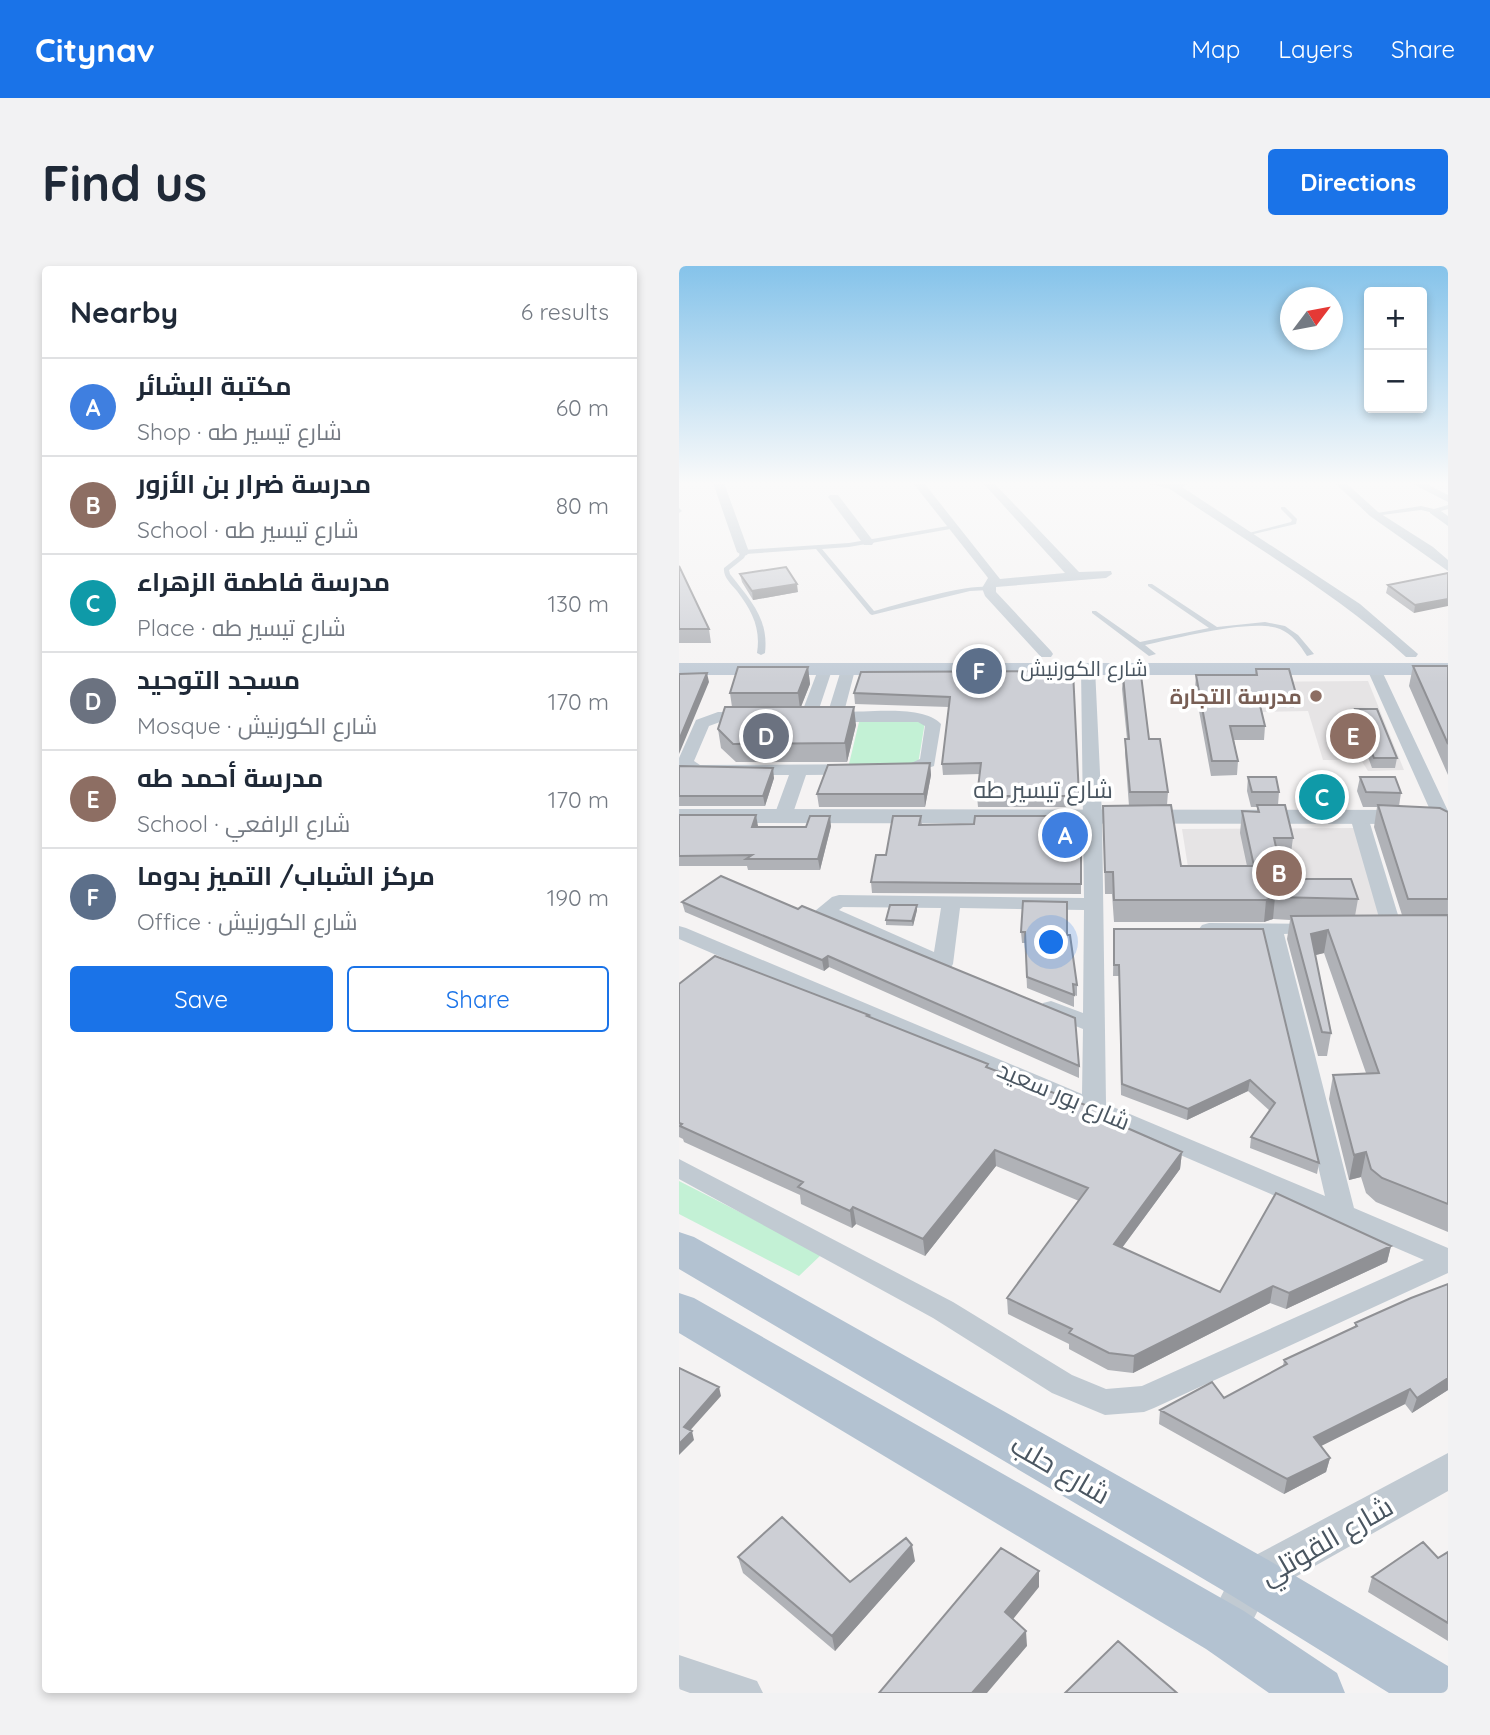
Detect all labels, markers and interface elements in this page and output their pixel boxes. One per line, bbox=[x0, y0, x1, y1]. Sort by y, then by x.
text: Citynav bbox=[35, 29, 155, 70]
text: Map bbox=[1191, 34, 1240, 64]
text: Layers bbox=[1278, 34, 1353, 64]
text: Share bbox=[1391, 34, 1455, 64]
button: Directions bbox=[1268, 149, 1448, 215]
text: Find us bbox=[42, 152, 207, 213]
north arrow bbox=[1280, 287, 1343, 350]
map controls bbox=[1364, 287, 1427, 413]
button: + bbox=[1364, 287, 1427, 350]
text: Nearby bbox=[70, 293, 178, 331]
text: 6 results bbox=[521, 297, 609, 326]
button: − bbox=[1364, 350, 1427, 413]
text: مكتبة البشائر bbox=[137, 369, 292, 402]
text: A bbox=[86, 393, 100, 422]
text: 60 m bbox=[556, 393, 609, 422]
text: Shop · شارع تيسير طه bbox=[137, 417, 342, 446]
text: مدرسة ضرار بن الأزور bbox=[137, 467, 371, 500]
text: B bbox=[85, 491, 101, 520]
text: 80 m bbox=[556, 491, 609, 520]
text: School · شارع تيسير طه bbox=[137, 515, 359, 544]
text: مدرسة فاطمة الزهراء bbox=[137, 565, 390, 598]
text: C bbox=[86, 589, 100, 618]
text: 130 m bbox=[547, 589, 609, 618]
text: Place · شارع تيسير طه bbox=[137, 613, 346, 642]
pin: F bbox=[956, 645, 1002, 697]
street label: شارع الكورنيش bbox=[1020, 655, 1148, 683]
text: مسجد التوحيد bbox=[137, 663, 300, 696]
place label: مدرسة التجارة bbox=[1170, 683, 1302, 709]
text: D bbox=[85, 687, 101, 716]
text: 170 m bbox=[548, 687, 609, 716]
marker: مدرسة التجارة bbox=[1308, 688, 1324, 704]
pin: D bbox=[743, 710, 789, 762]
pin: E bbox=[1330, 710, 1376, 762]
text: Mosque · شارع الكورنيش bbox=[137, 711, 377, 740]
text: مدرسة أحمد طه bbox=[137, 761, 323, 794]
pin: C bbox=[1299, 771, 1345, 823]
street label: شارع تيسير طه bbox=[973, 774, 1113, 806]
text: E bbox=[86, 785, 100, 814]
text: 170 m bbox=[548, 785, 609, 814]
text: School · شارع الرافعي bbox=[137, 809, 350, 838]
pin: A bbox=[1042, 809, 1088, 861]
pin: B bbox=[1256, 847, 1302, 899]
text: مركز الشباب/ التميز بدوما bbox=[137, 859, 435, 892]
text: F bbox=[87, 883, 99, 912]
text: 190 m bbox=[547, 883, 609, 912]
text: Office · شارع الكورنيش bbox=[137, 907, 357, 936]
your location bbox=[1034, 925, 1068, 959]
button: Save bbox=[70, 966, 333, 1032]
button: Share bbox=[347, 966, 609, 1032]
street label: شارع بور سعيد bbox=[992, 1054, 1135, 1138]
street label: شارع حلب bbox=[1004, 1427, 1117, 1513]
street label: شارع القوتلي bbox=[1253, 1488, 1401, 1597]

